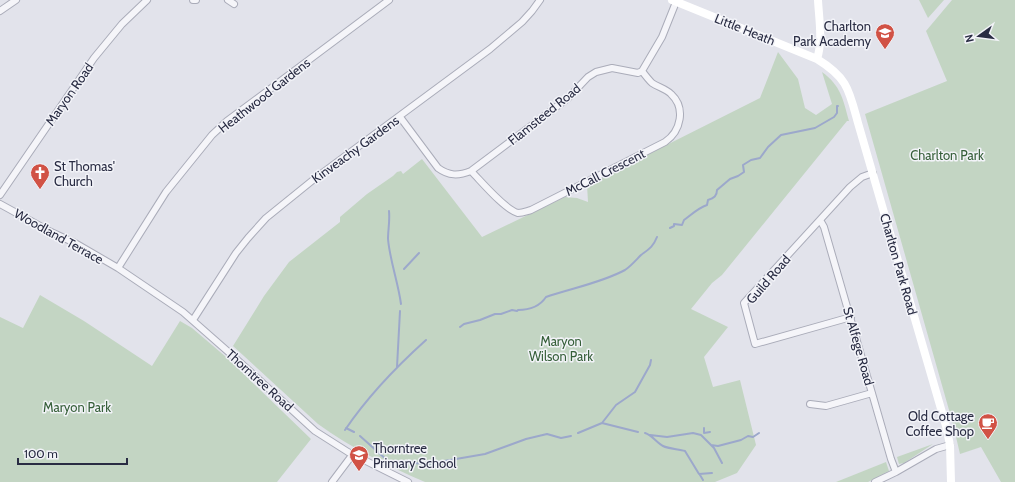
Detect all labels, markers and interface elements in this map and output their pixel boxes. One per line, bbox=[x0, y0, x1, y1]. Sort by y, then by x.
street label: Little Heath bbox=[712, 10, 778, 48]
north arrow bbox=[959, 16, 999, 56]
place label: Charlton Park Academy bbox=[793, 18, 871, 49]
school or university icon: Charlton Park Academy bbox=[874, 22, 896, 50]
text: N bbox=[962, 33, 977, 44]
street label: Heathwood Gardens bbox=[215, 54, 314, 136]
street label: Maryon Road bbox=[42, 60, 96, 128]
street label: Flamsteed Road bbox=[504, 80, 584, 148]
street label: Kinveachy Gardens bbox=[308, 111, 402, 186]
street label: McCall Crescent bbox=[562, 145, 648, 199]
park label: Charlton Park bbox=[910, 147, 984, 163]
place label: St Thomas' Church bbox=[54, 158, 115, 189]
church icon: St Thomas' Church bbox=[29, 162, 51, 190]
street label: Woodland Terrace bbox=[12, 205, 107, 267]
street label: Charlton Park Road bbox=[877, 212, 921, 316]
street label: Guild Road bbox=[742, 251, 794, 307]
street label: St Alfege Road bbox=[840, 305, 878, 387]
park label: Maryon Wilson Park bbox=[529, 333, 593, 364]
street label: Thorntree Road bbox=[223, 346, 297, 414]
park label: Maryon Park bbox=[43, 399, 111, 415]
place label: Old Cottage Coffee Shop bbox=[905, 408, 974, 439]
cafe icon: Old Cottage Coffee Shop bbox=[977, 412, 999, 440]
scale bar bbox=[18, 440, 127, 466]
place label: Thorntree Primary School bbox=[373, 440, 456, 471]
school or university icon: Thorntree Primary School bbox=[348, 444, 370, 472]
text: 100 m bbox=[24, 446, 58, 461]

